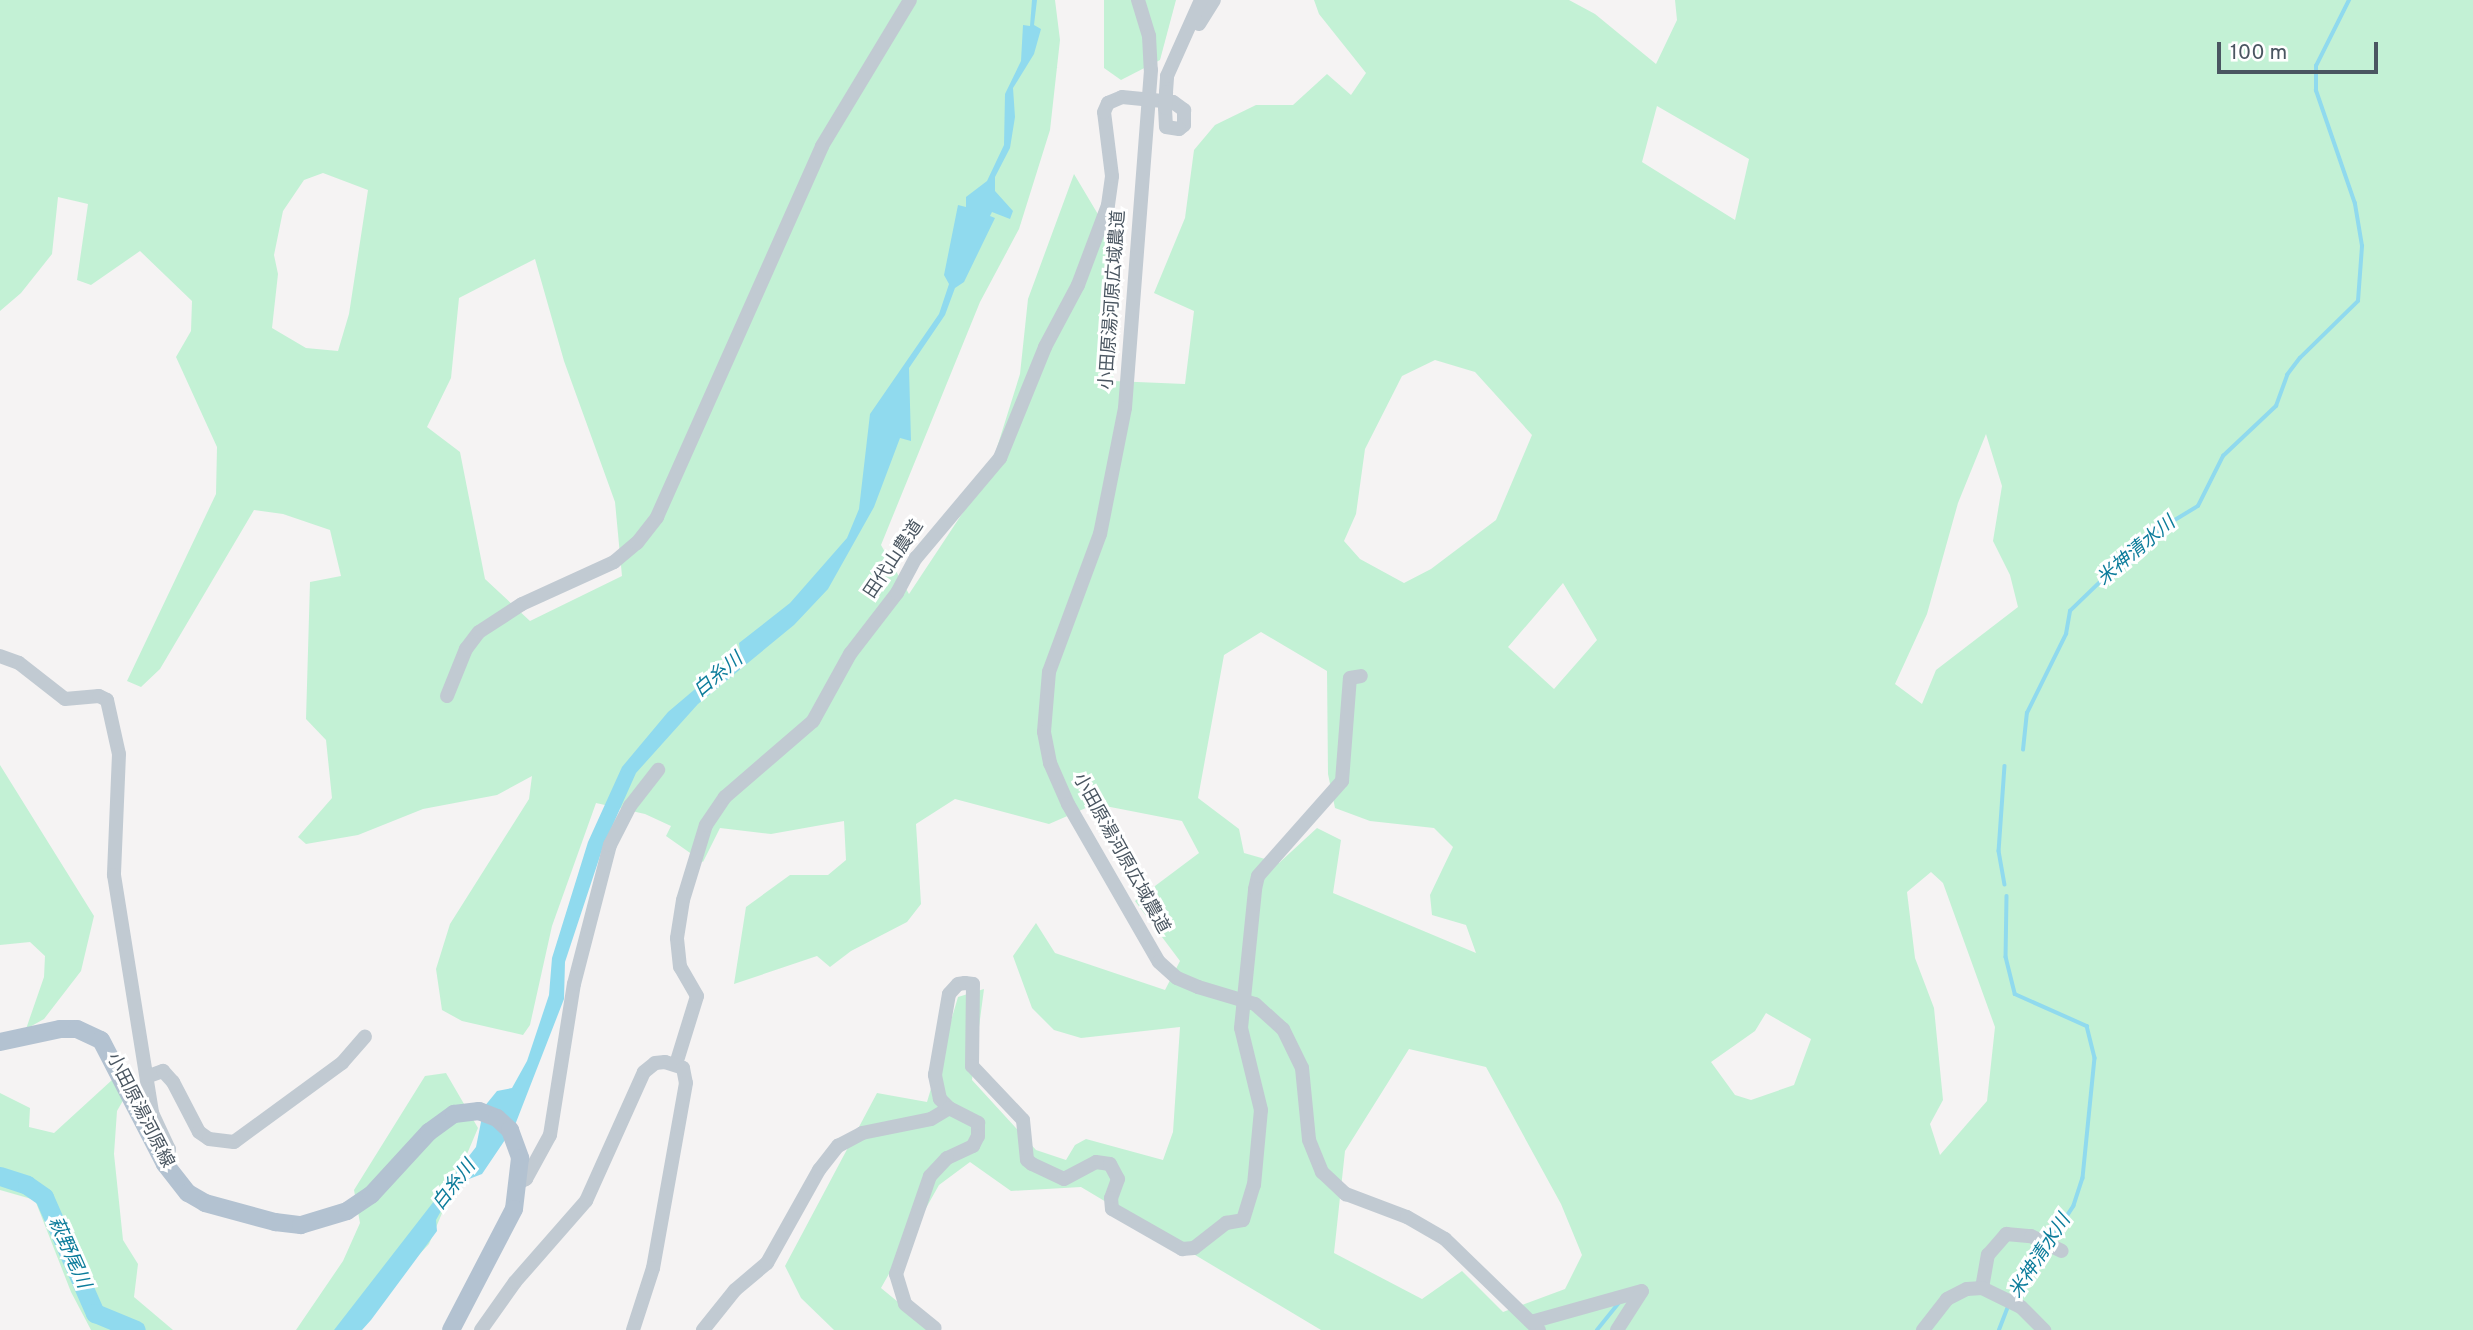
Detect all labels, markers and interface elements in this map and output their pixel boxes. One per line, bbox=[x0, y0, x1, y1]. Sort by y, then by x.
scale bar bbox=[2221, 28, 2382, 72]
text: 100 m bbox=[2230, 40, 2287, 67]
street label: 小田原湯河原広域農道 bbox=[1097, 209, 1131, 391]
water label: 米神清水川 bbox=[2093, 513, 2181, 591]
street label: 田代山農道 bbox=[861, 517, 929, 603]
water label: 白糸川 bbox=[690, 649, 748, 703]
street label: 小田原湯河原広域農道 bbox=[1067, 770, 1173, 938]
street label: 小田原湯河原線 bbox=[101, 1050, 177, 1172]
water label: 白糸川 bbox=[428, 1157, 482, 1215]
water label: 米神清水川 bbox=[2006, 1211, 2076, 1303]
water label: 萩野尾川 bbox=[42, 1214, 94, 1292]

